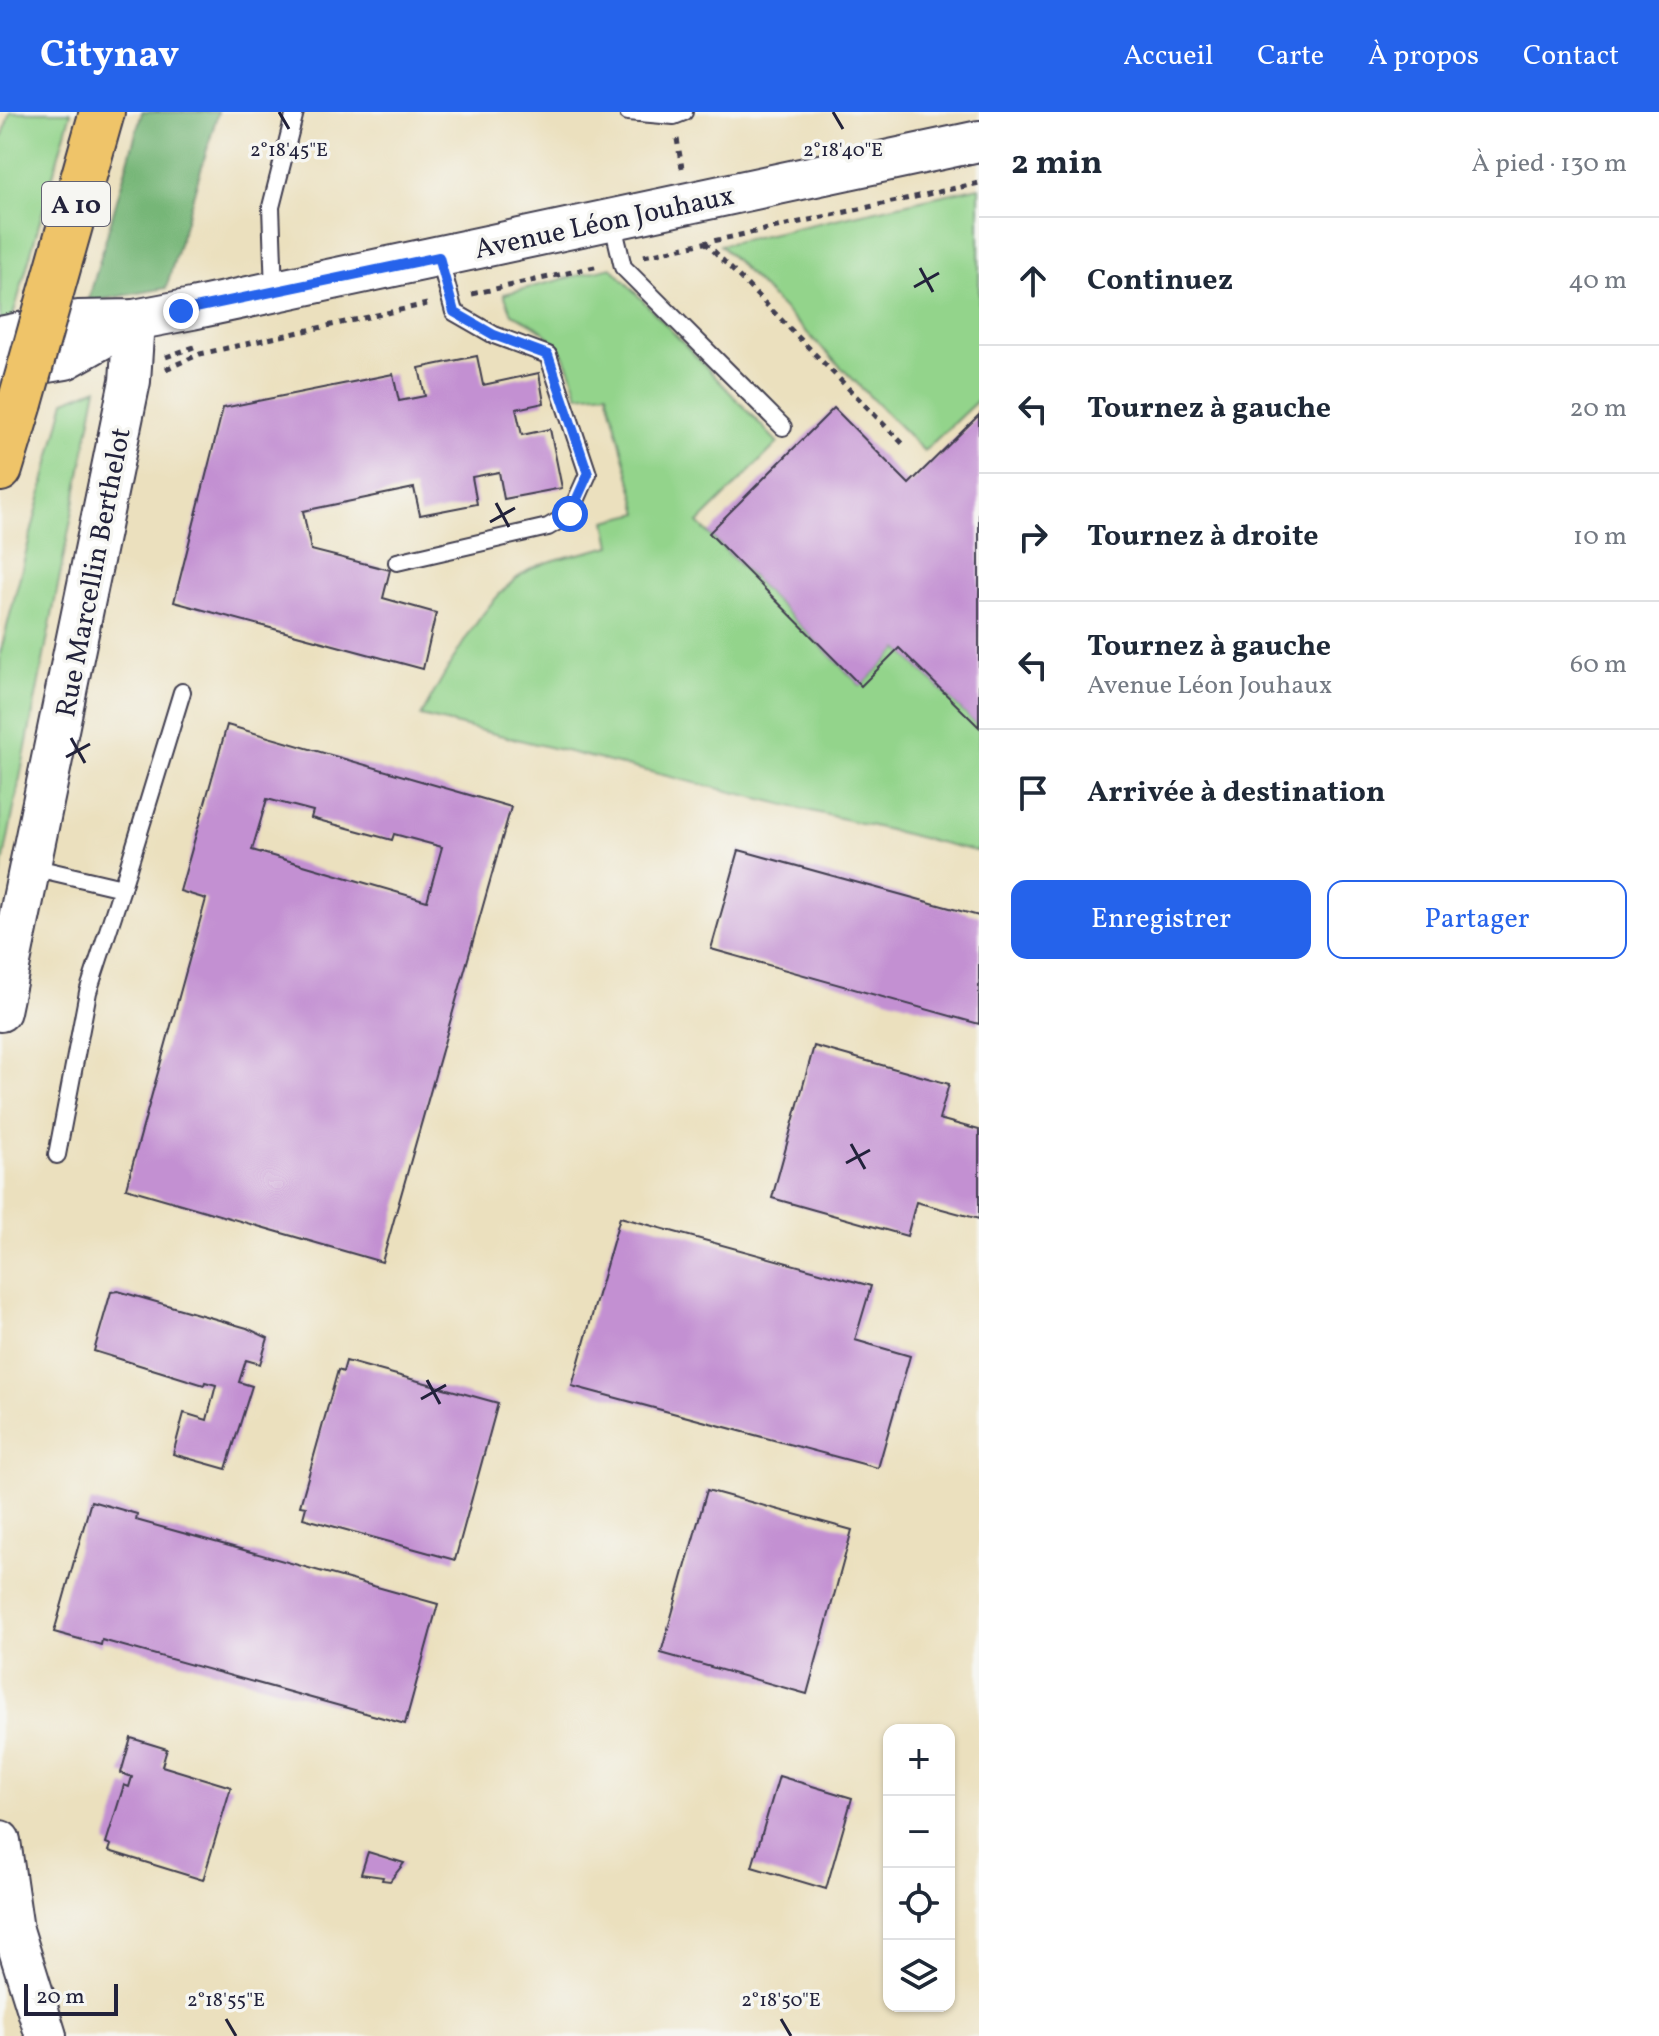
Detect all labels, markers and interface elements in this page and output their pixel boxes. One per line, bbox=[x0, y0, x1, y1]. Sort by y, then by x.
text: Citynav bbox=[40, 30, 179, 83]
text: Accueil bbox=[1123, 37, 1213, 76]
text: Carte bbox=[1257, 37, 1324, 76]
text: À propos bbox=[1368, 37, 1479, 76]
text: Contact bbox=[1523, 37, 1619, 76]
text: 2°18'45"E bbox=[250, 137, 328, 165]
text: 2°18'40"E bbox=[803, 137, 883, 165]
text: 2 min bbox=[1011, 141, 1103, 188]
text: À pied · 130 m bbox=[1472, 146, 1627, 182]
street label: Avenue Léon Jouhaux bbox=[471, 177, 738, 270]
road number: A 10 bbox=[42, 182, 110, 226]
icon: ahead bbox=[1011, 259, 1055, 303]
text: Continuez bbox=[1087, 260, 1233, 302]
text: 40 m bbox=[1568, 263, 1627, 299]
route end bbox=[163, 293, 199, 329]
icon: left bbox=[1011, 387, 1055, 431]
text: Tournez à gauche bbox=[1087, 388, 1331, 430]
text: 20 m bbox=[1569, 391, 1627, 427]
street label: Rue Marcellin Berthelot bbox=[47, 424, 142, 721]
route start bbox=[552, 496, 588, 532]
icon: right bbox=[1011, 515, 1055, 559]
text: Tournez à droite bbox=[1087, 516, 1319, 558]
text: 10 m bbox=[1573, 519, 1627, 555]
text: Tournez à gauche bbox=[1087, 626, 1331, 668]
icon: left bbox=[1011, 643, 1055, 687]
text: 60 m bbox=[1570, 647, 1627, 683]
text: Avenue Léon Jouhaux bbox=[1087, 668, 1332, 704]
icon: arrive bbox=[1011, 771, 1055, 815]
text: Arrivée à destination bbox=[1087, 772, 1386, 814]
button: Enregistrer bbox=[1011, 880, 1311, 959]
button: Partager bbox=[1327, 880, 1627, 959]
map controls bbox=[883, 1724, 955, 2012]
button: + bbox=[883, 1724, 955, 1796]
button: − bbox=[883, 1796, 955, 1868]
button: locate bbox=[883, 1868, 955, 1940]
button: layers bbox=[883, 1940, 955, 2012]
scale bar bbox=[24, 1980, 118, 2016]
text: 20 m bbox=[36, 1982, 85, 2013]
text: 2°18'55"E bbox=[187, 1987, 265, 2015]
text: 2°18'50"E bbox=[741, 1987, 821, 2015]

